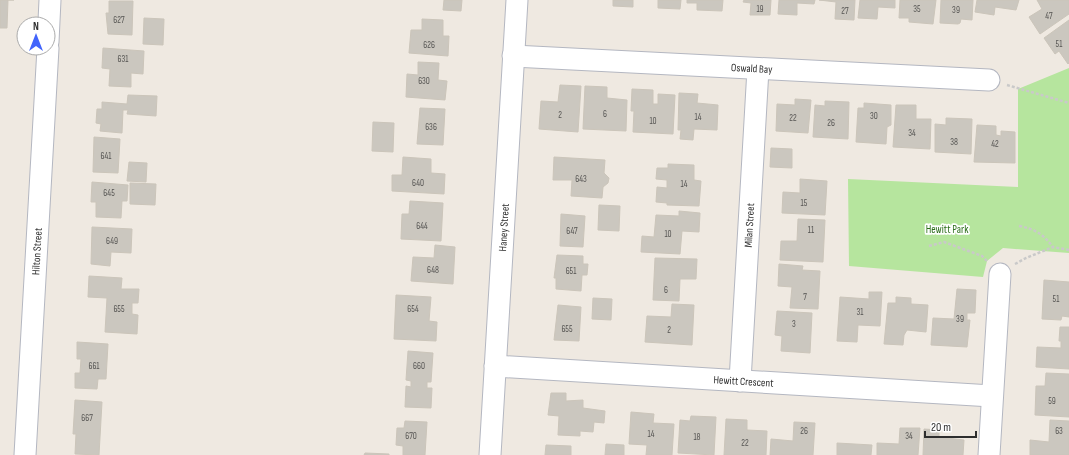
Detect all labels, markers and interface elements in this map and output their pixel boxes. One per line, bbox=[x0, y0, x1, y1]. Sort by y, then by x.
house number: 19 bbox=[756, 4, 764, 15]
house number: 35 bbox=[913, 4, 921, 15]
house number: 39 bbox=[952, 5, 960, 16]
house number: 27 bbox=[841, 6, 849, 17]
house number: 47 bbox=[1045, 11, 1053, 22]
house number: 627 bbox=[113, 15, 125, 26]
north arrow bbox=[16, 16, 56, 56]
text: N bbox=[33, 20, 39, 33]
house number: 51 bbox=[1056, 39, 1063, 50]
house number: 626 bbox=[423, 40, 435, 51]
house number: 631 bbox=[118, 54, 129, 65]
street label: Oswald Bay bbox=[731, 61, 773, 76]
house number: 630 bbox=[418, 76, 430, 87]
house number: 6 bbox=[603, 109, 607, 120]
house number: 2 bbox=[558, 110, 562, 121]
house number: 30 bbox=[870, 111, 878, 122]
house number: 14 bbox=[695, 112, 702, 123]
house number: 22 bbox=[789, 113, 797, 124]
house number: 10 bbox=[649, 116, 657, 127]
house number: 26 bbox=[827, 118, 835, 129]
house number: 636 bbox=[425, 122, 437, 133]
house number: 34 bbox=[908, 128, 916, 139]
house number: 38 bbox=[950, 137, 958, 148]
house number: 42 bbox=[991, 139, 999, 150]
house number: 641 bbox=[100, 151, 112, 162]
house number: 643 bbox=[575, 174, 587, 185]
house number: 640 bbox=[412, 178, 424, 189]
house number: 14 bbox=[681, 179, 688, 190]
house number: 645 bbox=[103, 188, 115, 199]
house number: 15 bbox=[801, 198, 808, 209]
street label: Haney Street bbox=[496, 202, 511, 252]
street label: Milan Street bbox=[741, 202, 757, 248]
house number: 644 bbox=[416, 221, 428, 232]
park label: Hewitt Park bbox=[926, 223, 969, 236]
house number: 11 bbox=[808, 225, 815, 236]
house number: 647 bbox=[566, 226, 578, 237]
street label: Hilton Street bbox=[29, 227, 44, 275]
house number: 10 bbox=[664, 229, 672, 240]
house number: 649 bbox=[106, 236, 118, 247]
house number: 648 bbox=[427, 265, 439, 276]
house number: 651 bbox=[566, 266, 577, 277]
house number: 6 bbox=[664, 285, 668, 296]
house number: 7 bbox=[803, 292, 807, 303]
house number: 51 bbox=[1053, 294, 1060, 305]
house number: 655 bbox=[113, 304, 125, 315]
house number: 654 bbox=[407, 304, 419, 315]
house number: 31 bbox=[857, 307, 864, 318]
house number: 39 bbox=[956, 314, 964, 325]
house number: 3 bbox=[792, 319, 796, 330]
house number: 655 bbox=[561, 324, 573, 335]
house number: 2 bbox=[667, 325, 671, 336]
house number: 661 bbox=[88, 361, 100, 372]
house number: 660 bbox=[413, 361, 425, 372]
street label: Hewitt Crescent bbox=[713, 373, 775, 389]
house number: 59 bbox=[1048, 396, 1056, 407]
house number: 667 bbox=[81, 413, 93, 424]
scale bar bbox=[925, 413, 976, 439]
text: 20 m bbox=[931, 420, 951, 435]
house number: 26 bbox=[800, 426, 808, 437]
house number: 63 bbox=[1055, 426, 1063, 437]
house number: 14 bbox=[648, 429, 655, 440]
house number: 670 bbox=[405, 431, 417, 442]
house number: 34 bbox=[905, 431, 913, 442]
house number: 18 bbox=[693, 432, 701, 443]
house number: 22 bbox=[741, 438, 749, 449]

